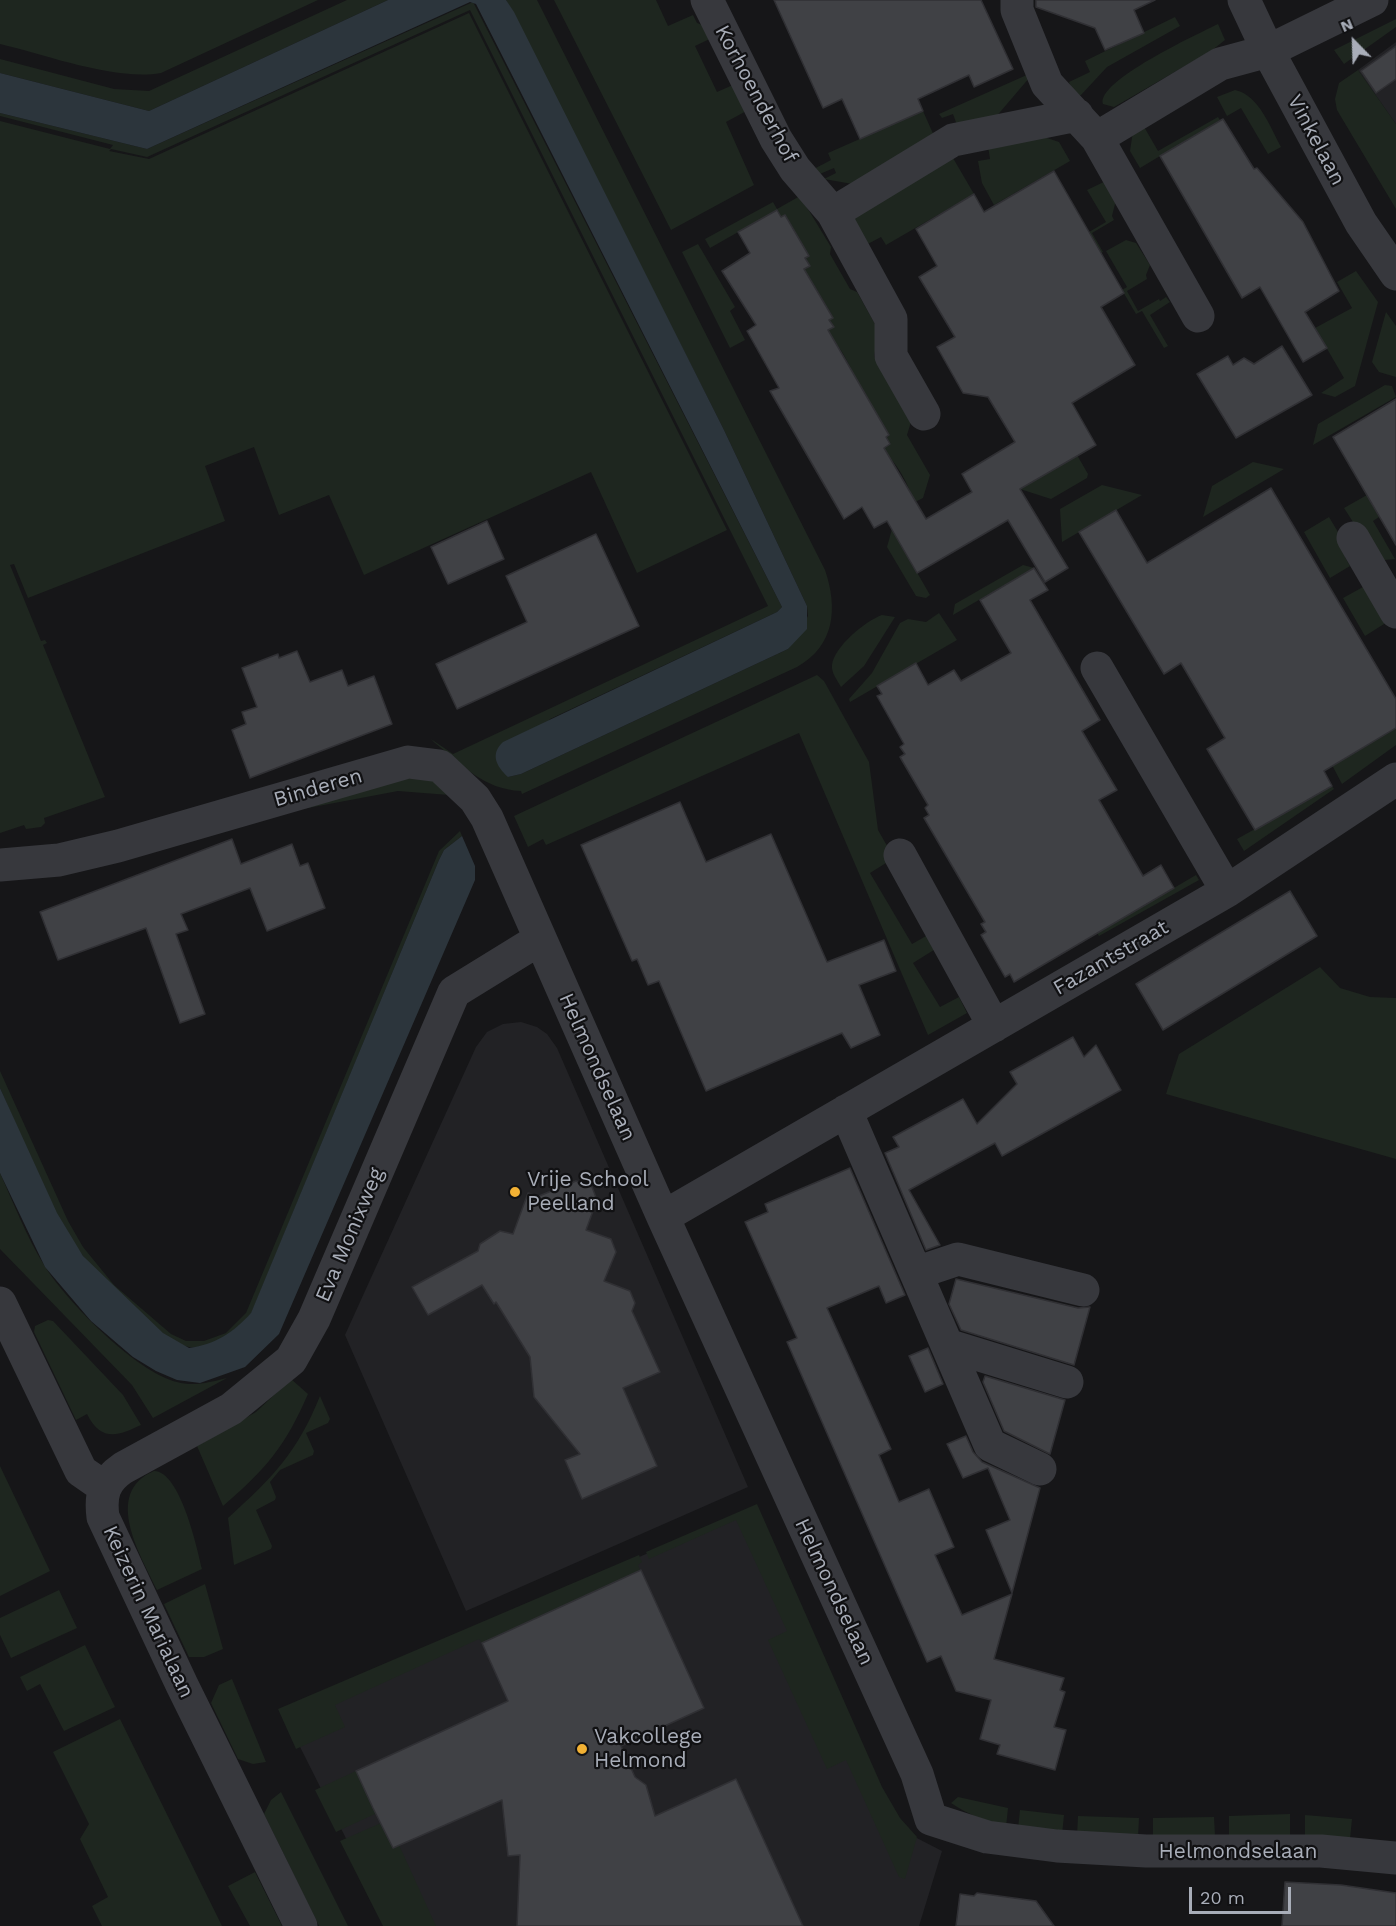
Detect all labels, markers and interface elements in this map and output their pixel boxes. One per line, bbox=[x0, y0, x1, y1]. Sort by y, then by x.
north arrow bbox=[1324, 12, 1384, 72]
text: N bbox=[1338, 14, 1356, 36]
street label: Korhoenderhof bbox=[709, 21, 803, 167]
street label: Vinkelaan bbox=[1282, 90, 1350, 190]
street label: Binderen bbox=[271, 763, 365, 813]
street label: Fazantstraat bbox=[1049, 915, 1173, 1001]
street label: Helmondselaan bbox=[553, 989, 641, 1145]
street label: Eva Monixweg bbox=[310, 1164, 390, 1306]
place label: Vrije School Peelland bbox=[527, 1167, 649, 1217]
marker: Vrije School Peelland bbox=[508, 1185, 522, 1199]
street label: Helmondselaan bbox=[789, 1515, 879, 1669]
street label: Keizerin Marialaan bbox=[97, 1522, 199, 1702]
place label: Vakcollege Helmond bbox=[594, 1724, 702, 1774]
marker: Vakcollege Helmond bbox=[575, 1742, 589, 1756]
street label: Helmondselaan bbox=[1159, 1839, 1317, 1865]
scale bar bbox=[1192, 1875, 1294, 1913]
text: 20 m bbox=[1200, 1887, 1245, 1908]

